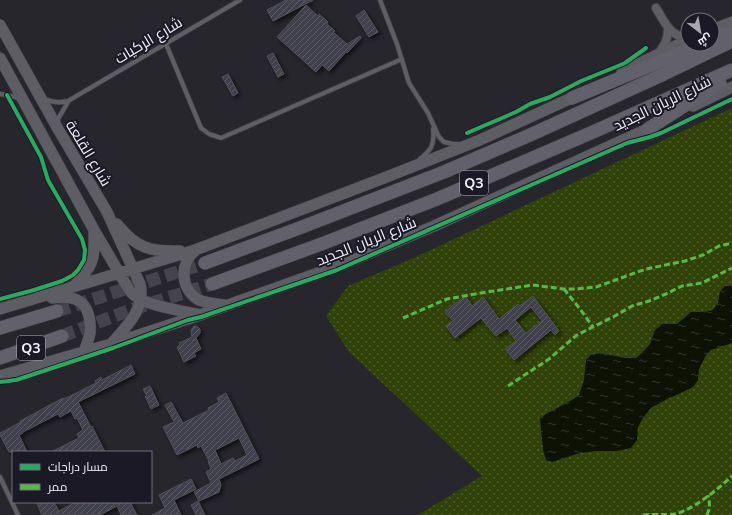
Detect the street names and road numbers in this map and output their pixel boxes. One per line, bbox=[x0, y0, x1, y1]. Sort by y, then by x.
street label: شارع الركيات bbox=[111, 12, 186, 69]
street label: شارع الريان الجديد bbox=[610, 71, 715, 137]
street label: شارع القلعة bbox=[60, 117, 116, 190]
road number: Q3 bbox=[460, 171, 488, 195]
street label: شارع الريان الجديد bbox=[313, 212, 420, 272]
road number: Q3 bbox=[17, 336, 45, 360]

